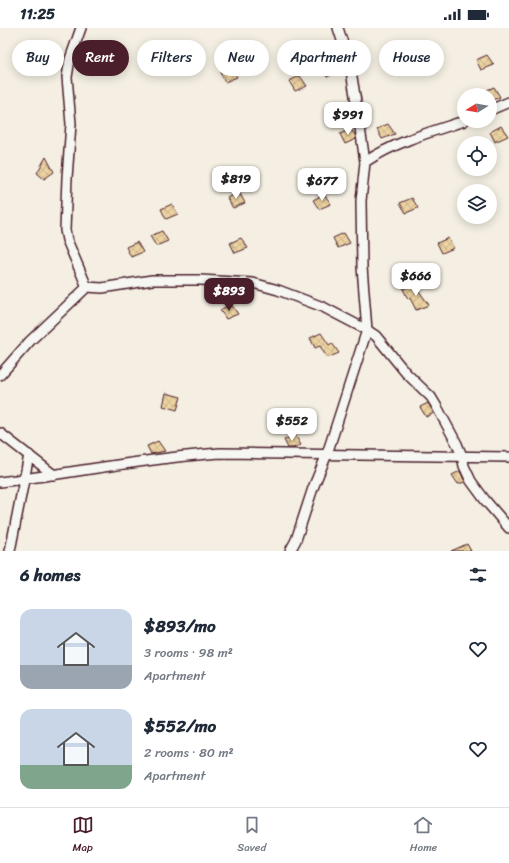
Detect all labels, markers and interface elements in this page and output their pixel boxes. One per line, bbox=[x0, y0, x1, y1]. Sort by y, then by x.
text: 11:25 bbox=[20, 1, 55, 27]
chip: Buy bbox=[12, 40, 64, 76]
chip: Rent bbox=[72, 40, 129, 76]
chip: Filters bbox=[137, 40, 206, 76]
chip: New bbox=[214, 40, 269, 76]
chip: Apartment bbox=[277, 40, 371, 76]
chip: House bbox=[379, 40, 444, 76]
north arrow bbox=[457, 88, 497, 128]
map controls bbox=[457, 88, 497, 224]
pin: $991 bbox=[324, 102, 372, 136]
text: $991 bbox=[333, 103, 363, 126]
button: locate bbox=[457, 136, 497, 176]
pin: $819 bbox=[212, 166, 260, 200]
text: $819 bbox=[221, 167, 251, 190]
pin: $677 bbox=[298, 168, 346, 202]
text: $677 bbox=[307, 169, 337, 192]
button: layers bbox=[457, 184, 497, 224]
pin: $666 bbox=[392, 263, 440, 297]
text: $666 bbox=[401, 264, 431, 287]
pin: $893 bbox=[205, 278, 253, 312]
text: $893 bbox=[213, 279, 245, 302]
pin: $552 bbox=[268, 408, 316, 442]
text: $552 bbox=[276, 409, 308, 432]
text: 6 homes bbox=[20, 560, 80, 590]
icon: filters bbox=[467, 564, 489, 586]
text: $893/mo bbox=[144, 611, 216, 641]
icon: home bbox=[52, 625, 100, 673]
icon: heart bbox=[467, 638, 489, 660]
text: 3 rooms · 98 m² bbox=[144, 641, 233, 664]
text: Apartment bbox=[144, 664, 205, 687]
text: $552/mo bbox=[144, 711, 216, 741]
icon: home bbox=[52, 725, 100, 773]
icon: heart bbox=[467, 738, 489, 760]
text: 2 rooms · 80 m² bbox=[144, 741, 234, 764]
text: Apartment bbox=[144, 764, 205, 787]
tab: Map bbox=[72, 814, 94, 857]
tab: Saved bbox=[237, 814, 266, 857]
tab: Home bbox=[410, 814, 437, 857]

